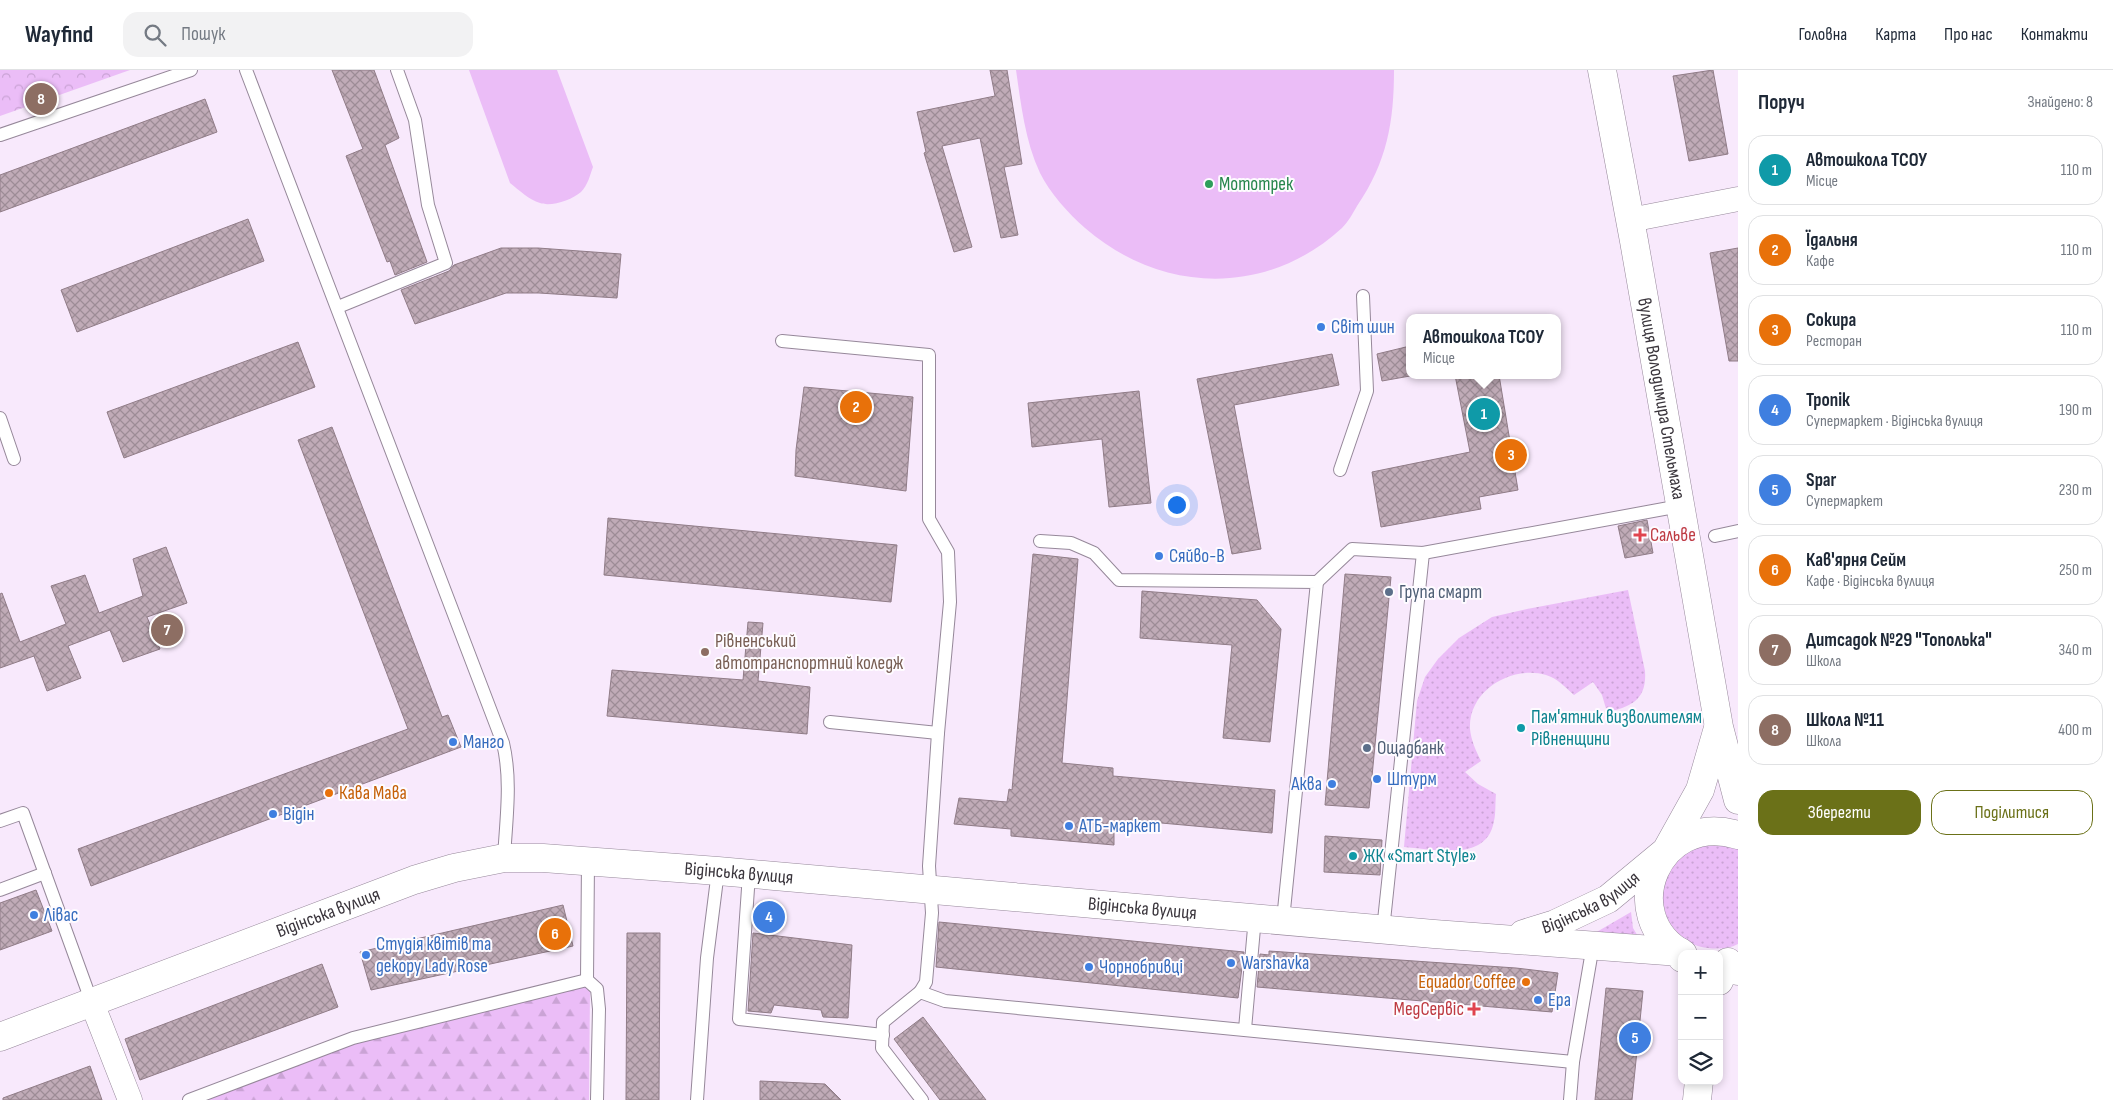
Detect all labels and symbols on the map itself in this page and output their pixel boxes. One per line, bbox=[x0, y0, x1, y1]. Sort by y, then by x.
pin: 8 bbox=[25, 80, 57, 118]
place label: Мототрек bbox=[1219, 173, 1294, 196]
marker: Мототрек bbox=[1203, 178, 1215, 190]
street label: вулиця Володимира Стельмаха bbox=[1633, 296, 1691, 501]
place label: Світ шин bbox=[1331, 316, 1395, 339]
marker: Світ шин bbox=[1315, 321, 1327, 333]
pin: 2 bbox=[840, 388, 872, 426]
pin: 1 bbox=[1468, 395, 1500, 433]
pin: 3 bbox=[1495, 436, 1527, 474]
your location bbox=[1164, 492, 1190, 518]
place label: Сальве bbox=[1650, 524, 1696, 547]
marker: Сальве bbox=[1634, 529, 1646, 541]
place label: Сяйво-В bbox=[1169, 545, 1225, 568]
marker: Сяйво-В bbox=[1153, 550, 1165, 562]
place label: Група смарт bbox=[1399, 581, 1482, 604]
marker: Група смарт bbox=[1383, 586, 1395, 598]
pin: 7 bbox=[151, 611, 183, 649]
place label: Рівненський автотранспортний коледж bbox=[715, 630, 904, 675]
marker: Рівненський автотранспортний коледж bbox=[699, 646, 711, 658]
place label: Пам'ятник визволителям Рівненщини bbox=[1531, 706, 1702, 751]
marker: Пам'ятник визволителям Рівненщини bbox=[1515, 722, 1527, 734]
place label: Манго bbox=[463, 731, 504, 754]
marker: Манго bbox=[447, 736, 459, 748]
place label: Ощадбанк bbox=[1377, 737, 1445, 760]
marker: Ощадбанк bbox=[1361, 742, 1373, 754]
place label: Штурм bbox=[1387, 768, 1437, 791]
place label: Аква bbox=[1290, 773, 1322, 796]
marker: Штурм bbox=[1371, 773, 1383, 785]
marker: Аква bbox=[1326, 778, 1338, 790]
place label: Кава Мава bbox=[339, 782, 407, 805]
marker: Кава Мава bbox=[323, 787, 335, 799]
place label: Відін bbox=[283, 803, 314, 826]
marker: Відін bbox=[267, 808, 279, 820]
place label: АТБ-маркет bbox=[1078, 815, 1161, 838]
marker: АТБ-маркет bbox=[1063, 820, 1075, 832]
place label: ЖК «Smart Style» bbox=[1363, 845, 1477, 868]
marker: ЖК «Smart Style» bbox=[1347, 850, 1359, 862]
street label: Відінська вулиця bbox=[684, 857, 794, 889]
street label: Відінська вулиця bbox=[1539, 866, 1644, 939]
street label: Відінська вулиця bbox=[273, 882, 383, 943]
street label: Відінська вулиця bbox=[1087, 892, 1198, 925]
pin: 4 bbox=[753, 898, 785, 936]
place label: Лівас bbox=[43, 904, 78, 927]
marker: Лівас bbox=[28, 909, 40, 921]
pin: 6 bbox=[539, 915, 571, 953]
place label: Студія квітів та декору Lady Rose bbox=[376, 933, 491, 978]
marker: Студія квітів та декору Lady Rose bbox=[360, 949, 372, 961]
place label: Warshavka bbox=[1241, 952, 1309, 975]
place label: Чорнобривці bbox=[1099, 956, 1183, 979]
marker: Warshavka bbox=[1225, 957, 1237, 969]
marker: Чорнобривці bbox=[1083, 961, 1095, 973]
place label: Equador Coffee bbox=[1418, 971, 1516, 994]
marker: Equador Coffee bbox=[1520, 976, 1532, 988]
place label: Ера bbox=[1548, 989, 1571, 1012]
marker: Ера bbox=[1532, 994, 1544, 1006]
place label: МедСервіс bbox=[1394, 998, 1464, 1021]
marker: МедСервіс bbox=[1468, 1003, 1480, 1015]
pin: 5 bbox=[1619, 1019, 1651, 1057]

